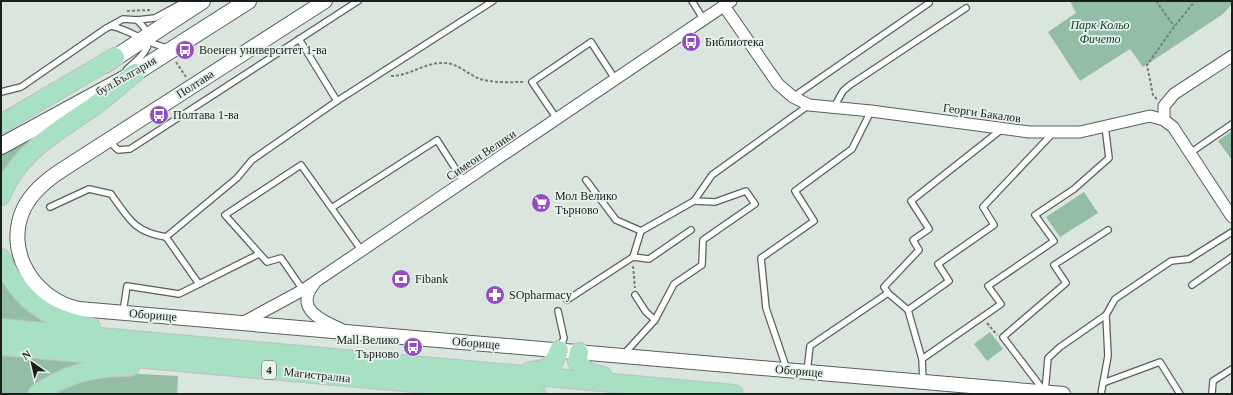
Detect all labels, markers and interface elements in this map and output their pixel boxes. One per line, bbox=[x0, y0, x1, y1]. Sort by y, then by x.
park label: Парк Кольо Фичето bbox=[1069, 18, 1130, 46]
bus stop icon: Библиотека bbox=[680, 31, 702, 53]
place label: Библиотека bbox=[705, 35, 765, 49]
bus stop icon: Военен университет 1-ва bbox=[174, 39, 196, 61]
place label: Военен университет 1-ва bbox=[199, 43, 327, 57]
street label: бул.България bbox=[93, 53, 159, 99]
street label: Полтава bbox=[174, 66, 217, 101]
street label: Георги Бакалов bbox=[942, 101, 1022, 125]
bus stop icon: Полтава 1-ва bbox=[148, 104, 170, 126]
place label: Полтава 1-ва bbox=[173, 108, 240, 122]
street label: Симеон Велики bbox=[444, 126, 519, 183]
place label: Мол Велико Търново bbox=[555, 189, 617, 217]
supermarket icon: Мол Велико Търново bbox=[530, 192, 552, 214]
bank icon: Fibank bbox=[390, 268, 412, 290]
place label: Fibank bbox=[415, 272, 448, 286]
pharmacy icon: SOpharmacy bbox=[484, 284, 506, 306]
place label: SOpharmacy bbox=[509, 288, 572, 302]
street label: Оборище bbox=[129, 306, 177, 324]
place label: Mall Велико Търново bbox=[336, 333, 399, 361]
street label: Оборище bbox=[452, 334, 500, 352]
bus stop icon: Mall Велико Търново bbox=[402, 336, 424, 358]
north arrow bbox=[12, 343, 52, 383]
text: N bbox=[20, 347, 33, 362]
road number: 4 bbox=[262, 361, 276, 379]
street label: Оборище bbox=[775, 362, 823, 380]
street label: Магистрална bbox=[283, 365, 352, 386]

